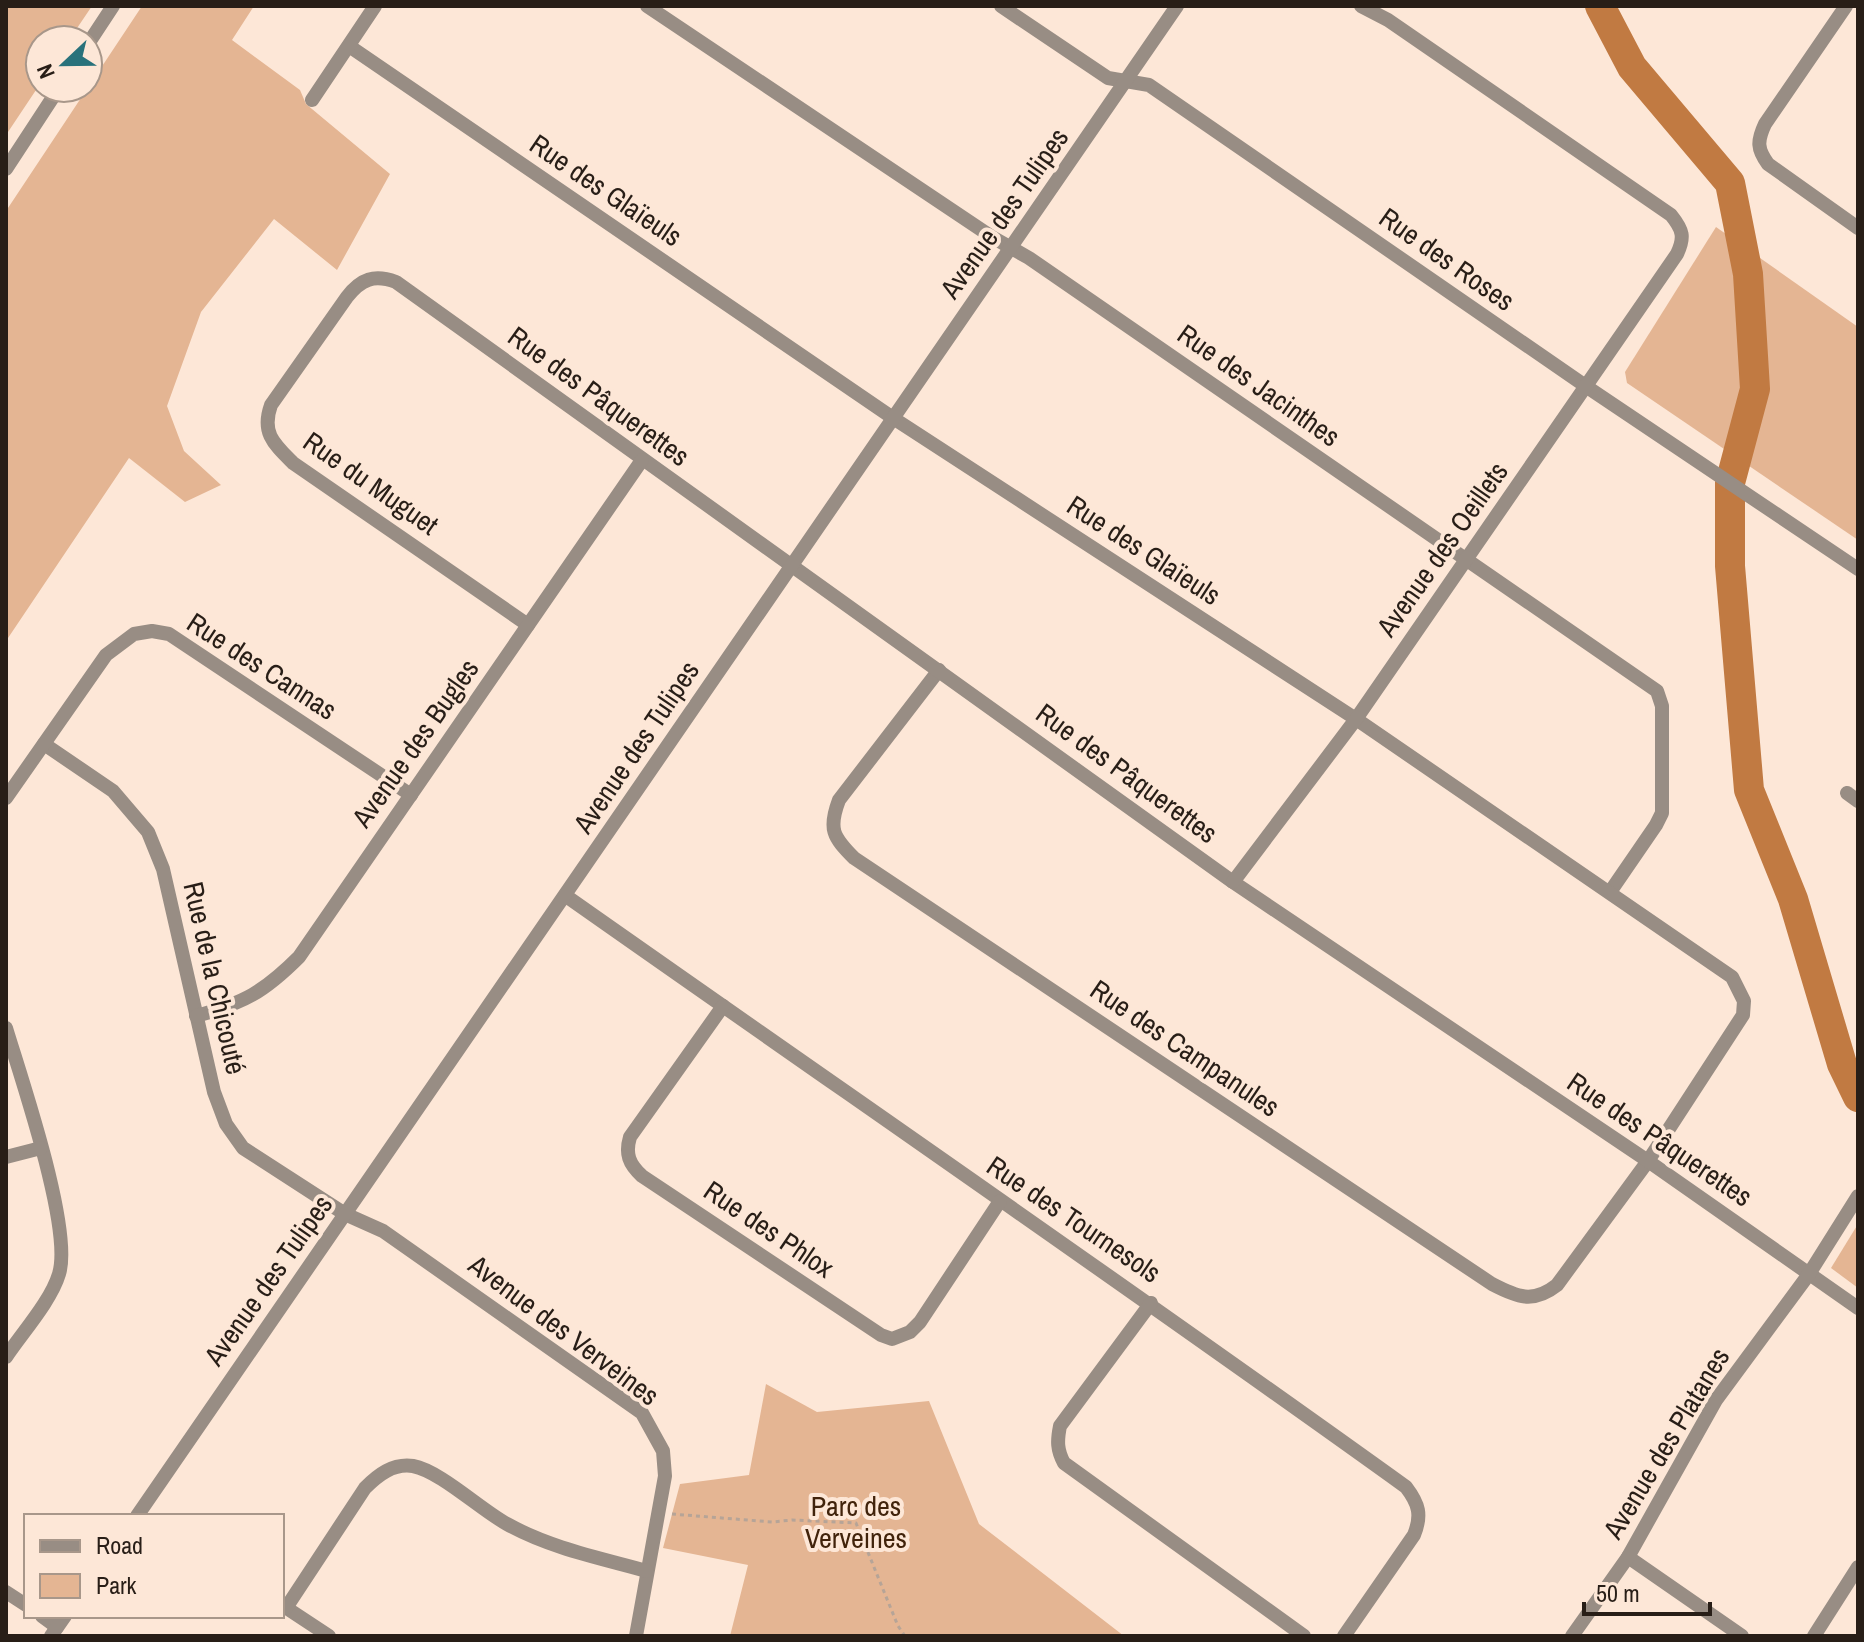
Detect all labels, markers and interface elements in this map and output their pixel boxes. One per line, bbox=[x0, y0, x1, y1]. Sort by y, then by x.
north arrow bbox=[24, 24, 104, 104]
text: N bbox=[29, 60, 62, 83]
street label: Avenue des Tulipes bbox=[930, 120, 1077, 307]
street label: Rue des Glaïeuls bbox=[522, 125, 690, 255]
street label: Rue des Roses bbox=[1372, 198, 1522, 320]
street label: Rue des Jacinthes bbox=[1170, 315, 1348, 455]
street label: Rue des Pâquerettes bbox=[501, 317, 697, 475]
street label: Rue du Muguet bbox=[296, 422, 446, 544]
street label: Avenue des Oeillets bbox=[1367, 454, 1516, 645]
street label: Rue des Glaïeuls bbox=[1060, 486, 1228, 614]
street label: Rue des Cannas bbox=[180, 603, 344, 729]
street label: Avenue des Bugles bbox=[342, 651, 487, 836]
street label: Avenue des Tulipes bbox=[564, 653, 708, 841]
street label: Rue des Pâquerettes bbox=[1029, 694, 1225, 852]
street label: Rue de la Chicouté bbox=[174, 878, 256, 1078]
street label: Rue des Campanules bbox=[1083, 971, 1287, 1125]
street label: Rue des Pâquerettes bbox=[1560, 1063, 1760, 1215]
street label: Rue des Tournesols bbox=[979, 1147, 1169, 1291]
street label: Rue des Phlox bbox=[696, 1171, 842, 1287]
street label: Avenue des Tulipes bbox=[194, 1187, 341, 1374]
street label: Avenue des Verveines bbox=[460, 1245, 667, 1414]
street label: Avenue des Platanes bbox=[1593, 1340, 1738, 1546]
park label: Parc des Verveines bbox=[805, 1487, 907, 1557]
legend bbox=[24, 1514, 284, 1618]
text: Road bbox=[96, 1529, 143, 1561]
scale bar bbox=[1584, 1566, 1710, 1616]
text: Park bbox=[96, 1569, 137, 1601]
text: 50 m bbox=[1596, 1577, 1640, 1609]

